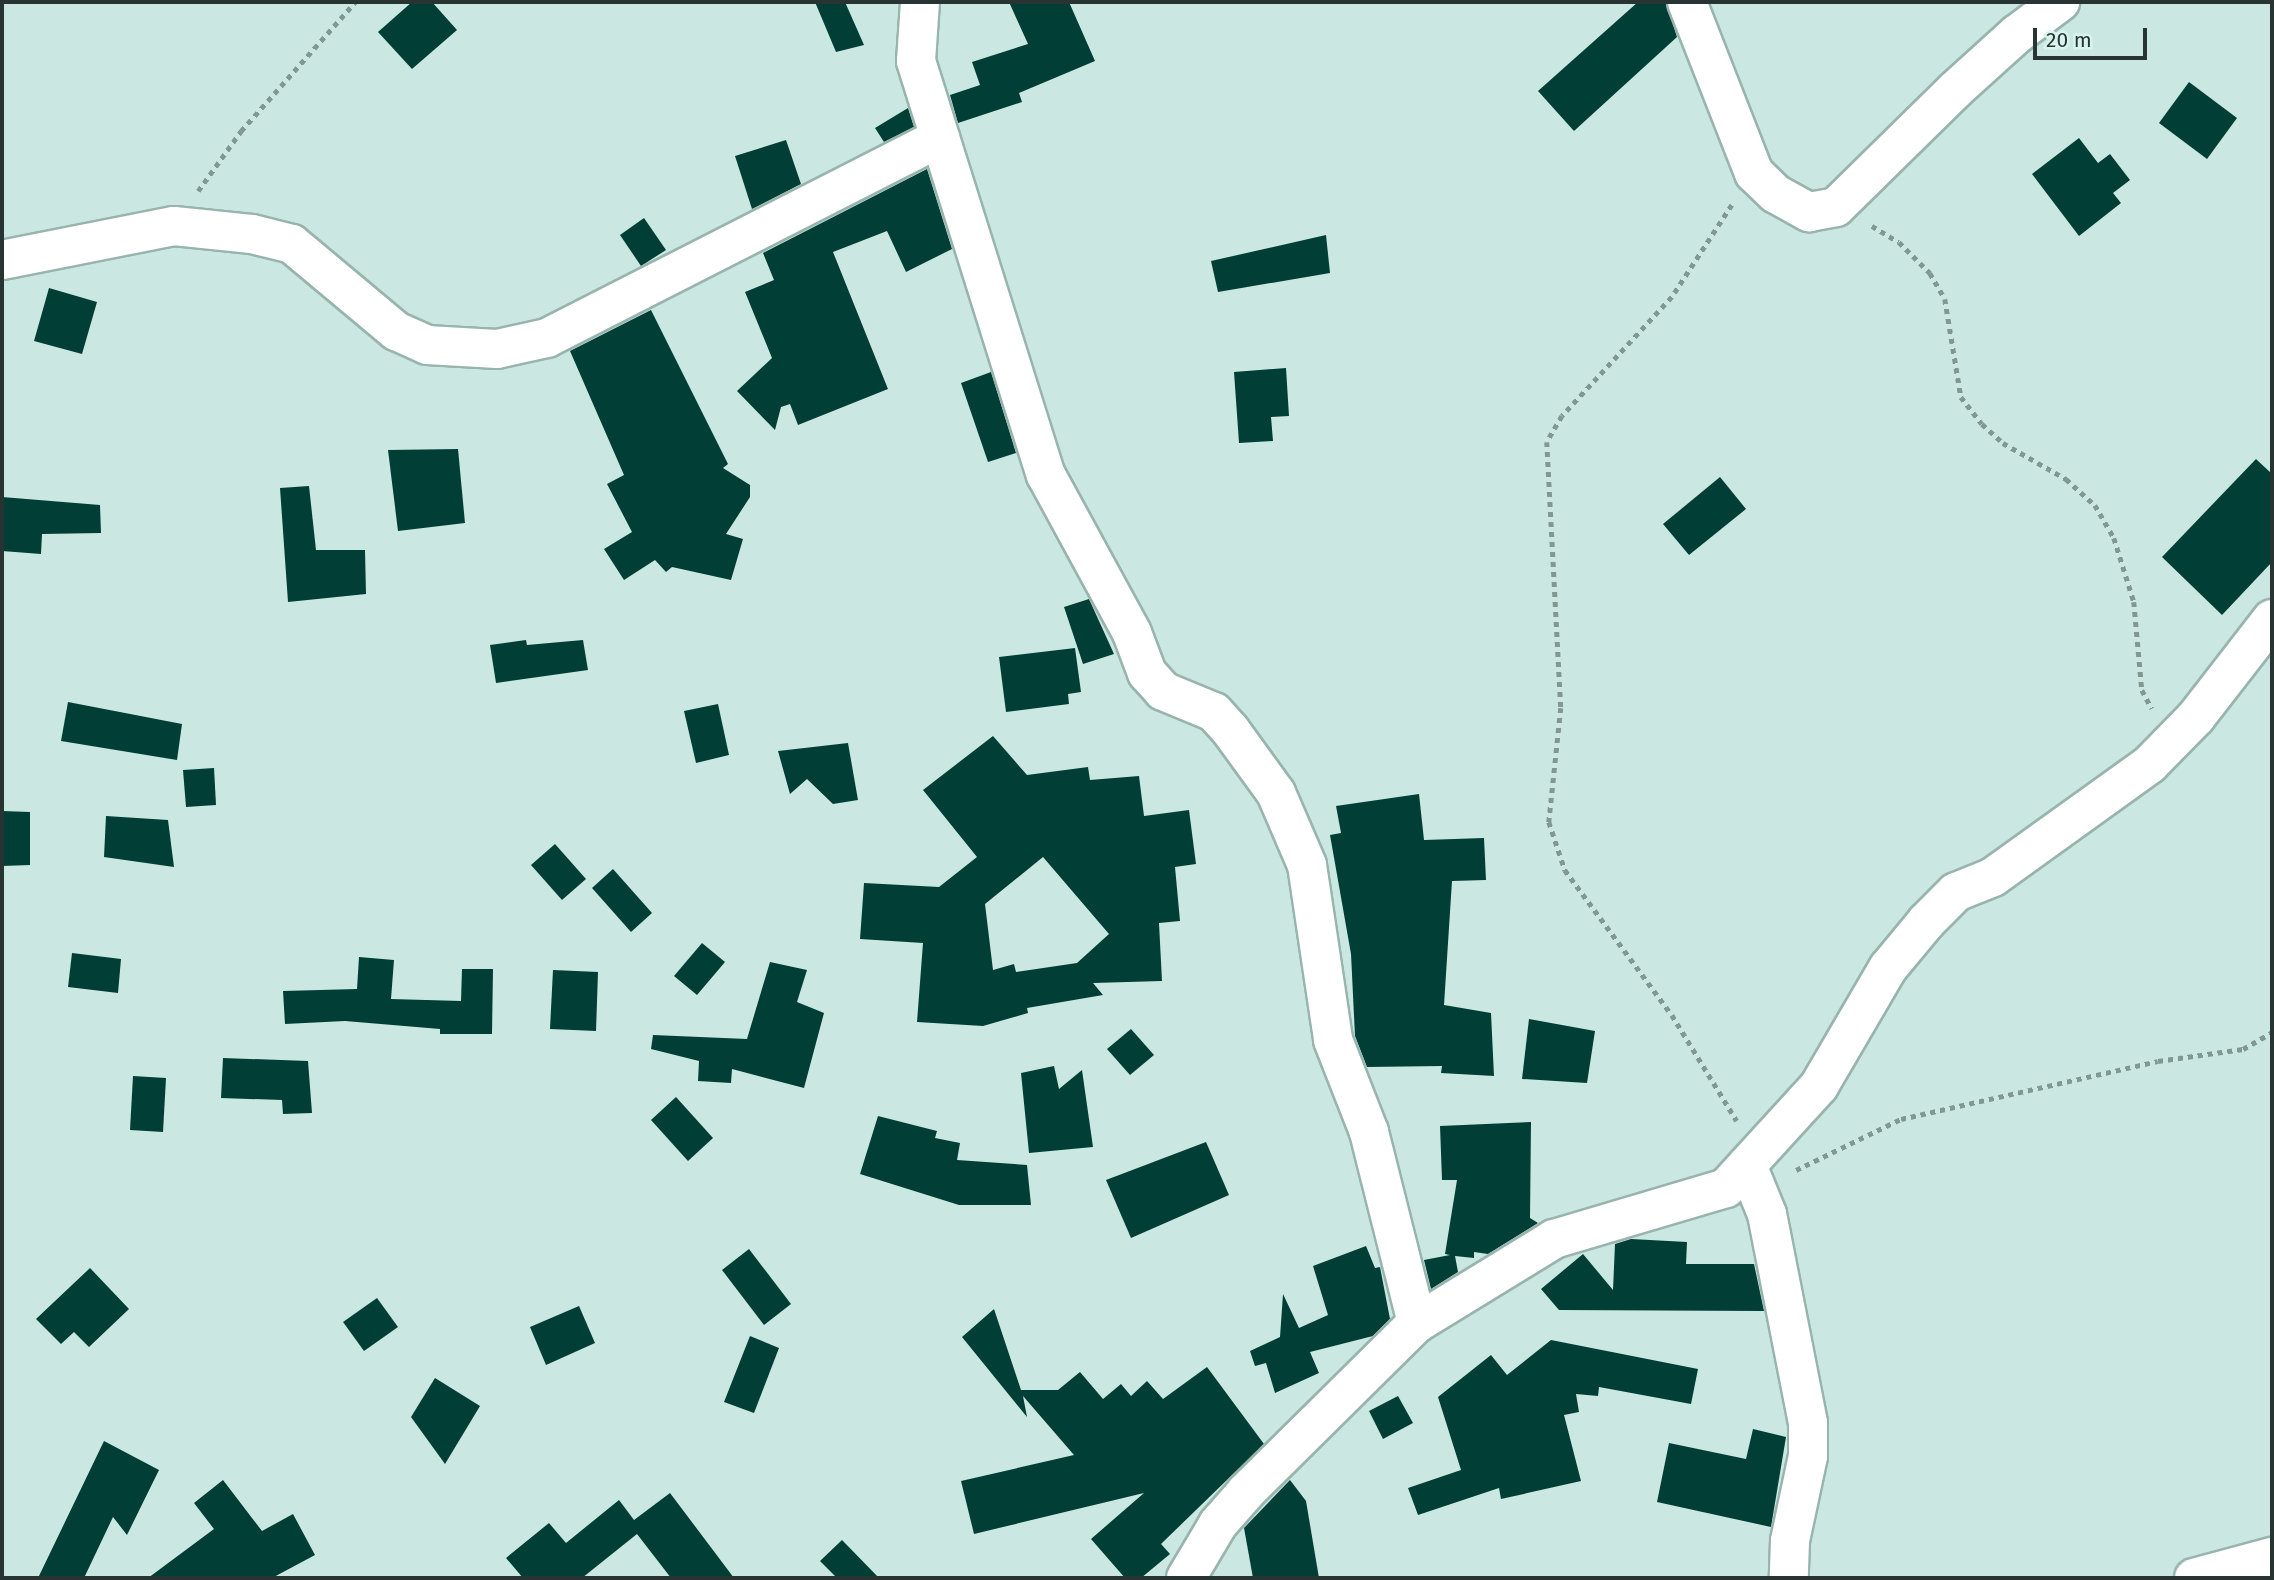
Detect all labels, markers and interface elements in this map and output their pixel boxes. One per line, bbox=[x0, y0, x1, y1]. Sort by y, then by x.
scale bar bbox=[2036, 14, 2150, 58]
text: 20 m bbox=[2046, 27, 2092, 53]

